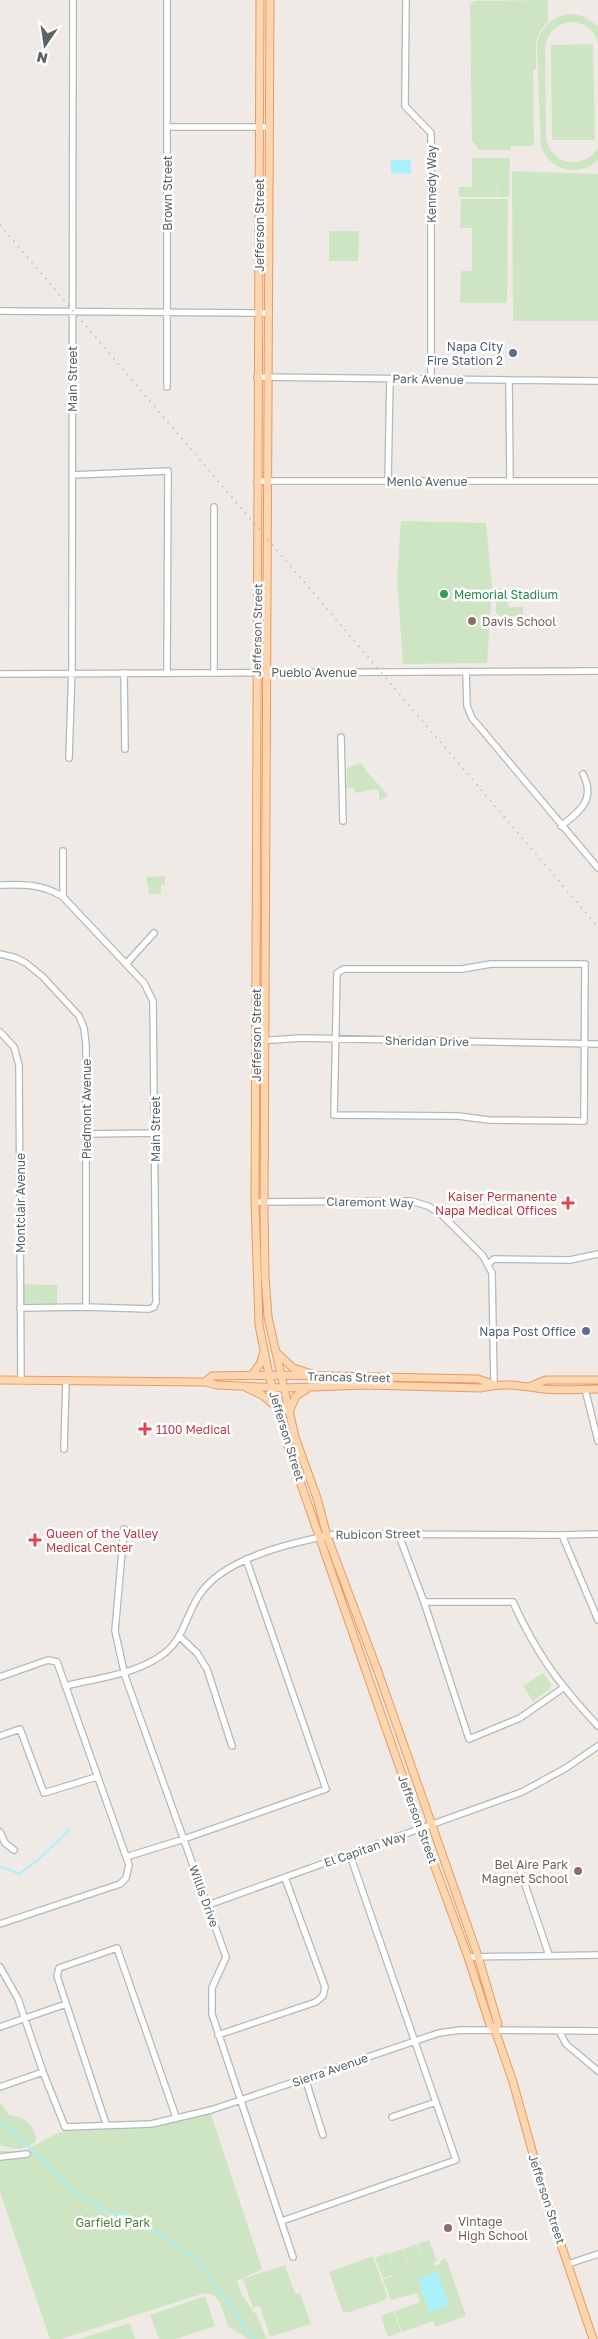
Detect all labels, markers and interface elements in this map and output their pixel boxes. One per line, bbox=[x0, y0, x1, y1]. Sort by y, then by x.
north arrow bbox=[20, 20, 70, 70]
text: N bbox=[35, 49, 49, 68]
street label: Kennedy Way bbox=[424, 145, 439, 223]
street label: Brown Street bbox=[160, 155, 175, 231]
street label: Jefferson Street bbox=[252, 178, 267, 272]
place label: Napa City Fire Station 2 bbox=[427, 339, 503, 368]
street label: Main Street bbox=[65, 346, 80, 412]
marker: Napa City Fire Station 2 bbox=[507, 347, 519, 359]
street label: Park Avenue bbox=[392, 371, 464, 387]
street label: Menlo Avenue bbox=[387, 474, 468, 489]
street label: Jefferson Street bbox=[249, 583, 265, 677]
place label: Memorial Stadium bbox=[454, 587, 558, 602]
marker: Memorial Stadium bbox=[438, 588, 450, 600]
place label: Davis School bbox=[482, 614, 556, 629]
marker: Davis School bbox=[466, 615, 478, 627]
street label: Pueblo Avenue bbox=[271, 665, 357, 680]
street label: Jefferson Street bbox=[249, 988, 264, 1082]
street label: Sheridan Drive bbox=[385, 1033, 469, 1049]
street label: Piedmont Avenue bbox=[79, 1059, 94, 1159]
street label: Main Street bbox=[148, 1096, 163, 1162]
street label: Montclair Avenue bbox=[13, 1153, 28, 1253]
place label: Kaiser Permanente Napa Medical Offices bbox=[435, 1189, 557, 1218]
street label: Claremont Way bbox=[326, 1194, 414, 1210]
marker: Kaiser Permanente Napa Medical Offices bbox=[561, 1196, 575, 1210]
place label: Napa Post Office bbox=[479, 1324, 576, 1339]
marker: Napa Post Office bbox=[580, 1325, 592, 1337]
street label: Trancas Street bbox=[307, 1369, 391, 1385]
street label: Jefferson Street bbox=[266, 1389, 308, 1483]
marker: 1100 Medical bbox=[138, 1422, 152, 1436]
place label: 1100 Medical bbox=[156, 1422, 231, 1437]
place label: Queen of the Valley Medical Center bbox=[46, 1526, 158, 1555]
street label: Rubicon Street bbox=[335, 1526, 421, 1542]
marker: Queen of the Valley Medical Center bbox=[28, 1533, 42, 1547]
street label: Jefferson Street bbox=[395, 1773, 441, 1866]
street label: El Capitan Way bbox=[322, 1828, 408, 1870]
place label: Bel Aire Park Magnet School bbox=[482, 1857, 568, 1886]
street label: Willis Drive bbox=[186, 1863, 222, 1929]
marker: Bel Aire Park Magnet School bbox=[572, 1865, 584, 1877]
street label: Sierra Avenue bbox=[290, 2050, 370, 2090]
street label: Jefferson Street bbox=[525, 2152, 569, 2246]
place label: Vintage High School bbox=[458, 2214, 528, 2243]
park label: Garfield Park bbox=[76, 2215, 151, 2230]
marker: Vintage High School bbox=[442, 2222, 454, 2234]

